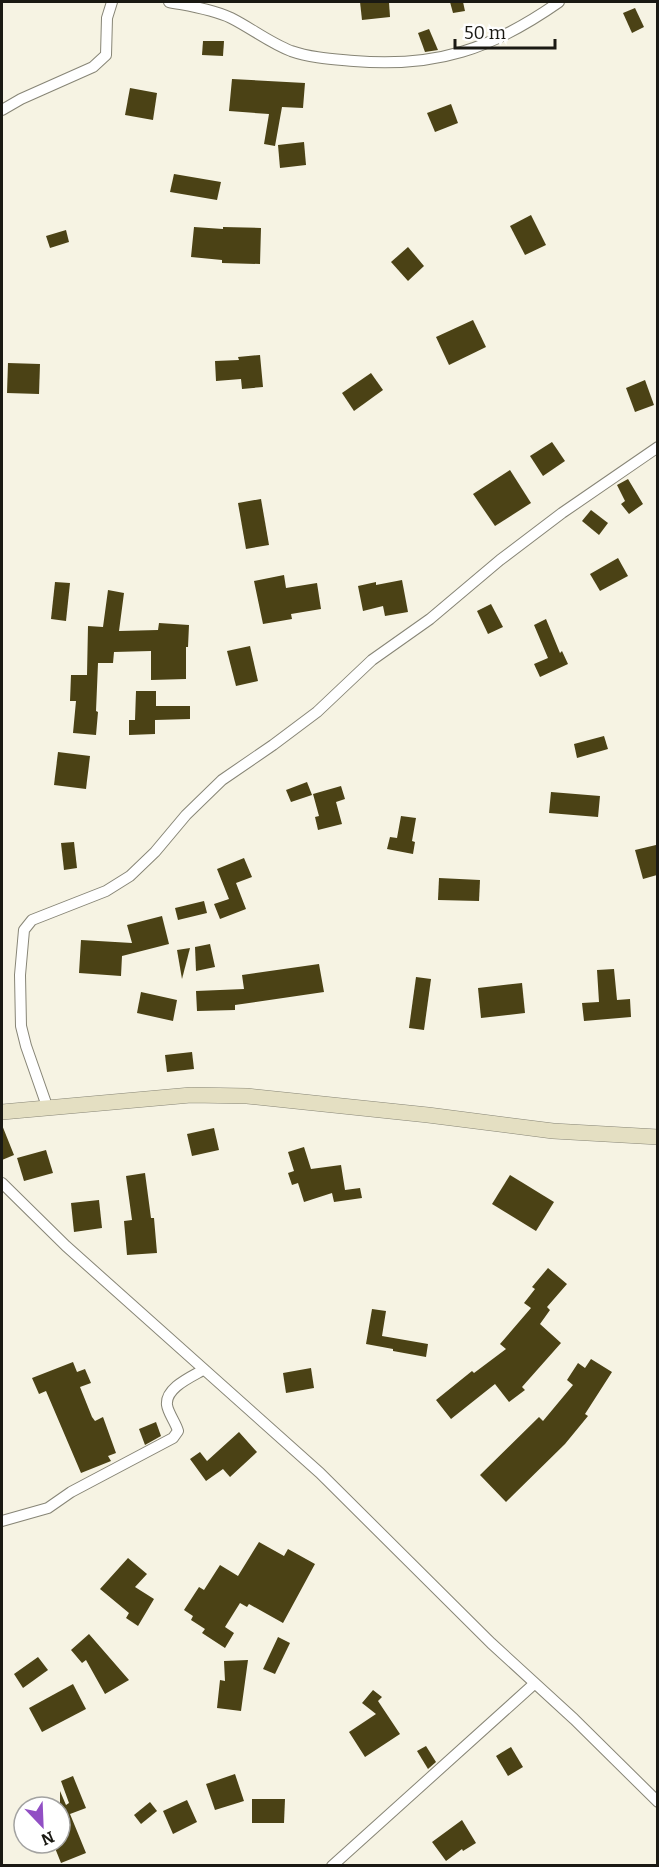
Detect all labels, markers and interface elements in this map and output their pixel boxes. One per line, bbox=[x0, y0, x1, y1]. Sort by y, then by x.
scale bar bbox=[455, 12, 556, 50]
text: 50 m bbox=[464, 22, 506, 44]
north arrow bbox=[12, 1795, 72, 1855]
text: N bbox=[38, 1827, 57, 1850]

